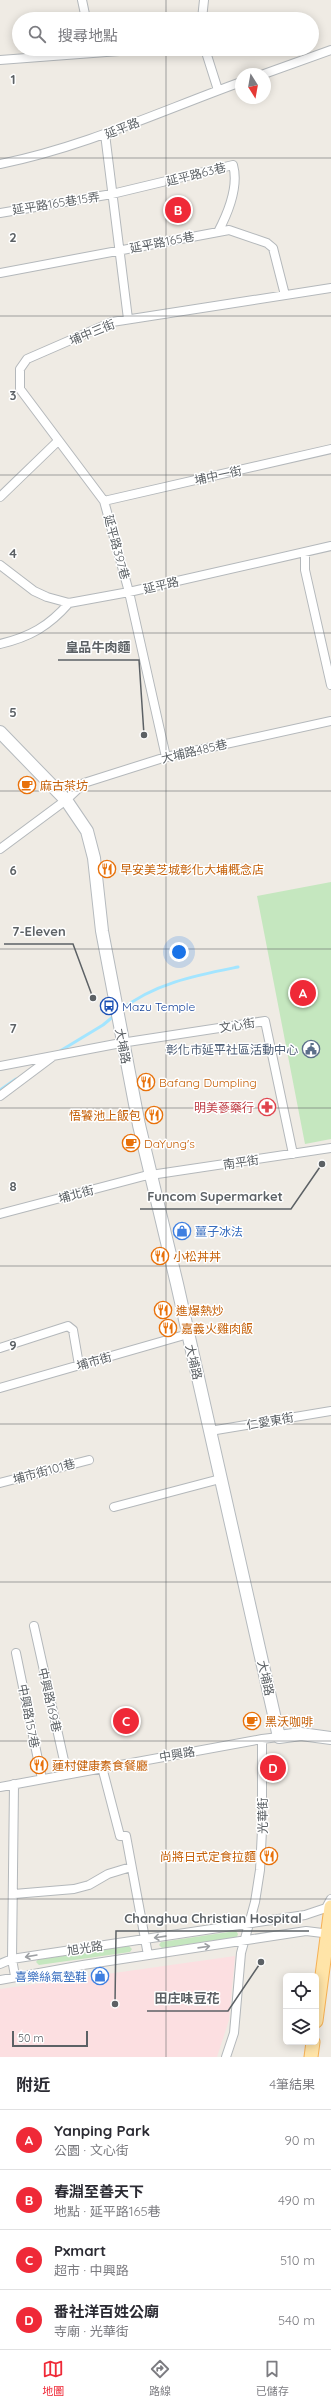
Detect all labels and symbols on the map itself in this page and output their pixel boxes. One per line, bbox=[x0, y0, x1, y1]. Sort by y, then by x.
north arrow bbox=[235, 68, 271, 104]
text: 1 bbox=[10, 71, 16, 87]
street label: 延平路 bbox=[103, 115, 141, 141]
street label: 延平路63巷 bbox=[165, 159, 227, 189]
street label: 延平路165巷15弄 bbox=[11, 189, 101, 217]
pin: B bbox=[165, 195, 191, 225]
street label: 延平路165巷 bbox=[128, 228, 196, 256]
text: 2 bbox=[9, 229, 17, 245]
street label: 埔中三街 bbox=[67, 316, 117, 348]
text: 3 bbox=[10, 387, 17, 403]
street label: 埔中一街 bbox=[193, 463, 243, 487]
street label: 延平路397巷 bbox=[101, 513, 133, 581]
text: 4 bbox=[9, 545, 17, 561]
street label: 延平路 bbox=[142, 574, 180, 596]
callout: 皇品牛肉麵 bbox=[58, 635, 139, 660]
text: 皇品牛肉麵 bbox=[65, 639, 131, 655]
text: 5 bbox=[9, 704, 17, 720]
street label: 大埔路485巷 bbox=[159, 736, 229, 766]
cafe icon: 麻古茶坊 bbox=[17, 775, 37, 795]
place label: 麻古茶坊 bbox=[40, 778, 88, 793]
restaurant icon: 早安美芝城彰化大埔概念店 bbox=[97, 859, 117, 879]
text: 6 bbox=[9, 862, 17, 878]
place label: 早安美芝城彰化大埔概念店 bbox=[120, 862, 264, 877]
callout: 7-Eleven bbox=[4, 919, 73, 944]
text: 7-Eleven bbox=[12, 923, 66, 939]
your location bbox=[169, 942, 189, 962]
pin: A bbox=[290, 978, 316, 1008]
bus stop icon: Mazu Temple bbox=[99, 996, 119, 1016]
place label: Mazu Temple bbox=[122, 999, 195, 1014]
street label: 文心街 bbox=[218, 1015, 256, 1035]
text: 7 bbox=[9, 1020, 17, 1036]
street label: 大埔路 bbox=[112, 1027, 134, 1065]
public building icon: 彰化市延平社區活動中心 bbox=[301, 1039, 321, 1059]
place label: 彰化市延平社區活動中心 bbox=[166, 1042, 298, 1057]
restaurant icon: Bafang Dumpling bbox=[136, 1072, 156, 1092]
place label: Bafang Dumpling bbox=[159, 1075, 257, 1090]
pharmacy icon: 明美蔘藥行 bbox=[257, 1097, 277, 1117]
place label: 明美蔘藥行 bbox=[194, 1100, 254, 1115]
restaurant icon: 悟饕池上飯包 bbox=[144, 1105, 164, 1125]
place label: 悟饕池上飯包 bbox=[69, 1108, 141, 1123]
cafe icon: DaYung's bbox=[121, 1133, 141, 1153]
place label: DaYung's bbox=[144, 1136, 195, 1151]
street label: 南平街 bbox=[222, 1152, 260, 1172]
text: 8 bbox=[9, 1178, 17, 1194]
street label: 埔北街 bbox=[57, 1182, 95, 1206]
callout: Funcom Supermarket bbox=[140, 1184, 291, 1209]
text: Funcom Supermarket bbox=[147, 1188, 283, 1204]
shop icon: 薑子冰法 bbox=[172, 1221, 192, 1241]
place label: 薑子冰法 bbox=[195, 1224, 243, 1239]
restaurant icon: 小松丼丼 bbox=[150, 1246, 170, 1266]
place label: 小松丼丼 bbox=[173, 1249, 221, 1264]
restaurant icon: 進爆熱炒 bbox=[153, 1300, 173, 1320]
place label: 進爆熱炒 bbox=[176, 1303, 224, 1318]
restaurant icon: 嘉義火雞肉飯 bbox=[158, 1318, 178, 1338]
place label: 嘉義火雞肉飯 bbox=[181, 1321, 253, 1336]
text: 9 bbox=[9, 1337, 17, 1353]
street label: 大埔路 bbox=[183, 1343, 205, 1381]
street label: 埔市街 bbox=[75, 1349, 113, 1373]
street label: 仁愛東街 bbox=[245, 1409, 295, 1433]
street label: 埔市街101巷 bbox=[11, 1455, 77, 1487]
street label: 大埔路 bbox=[255, 1659, 277, 1697]
street label: 中興路169巷 bbox=[35, 1666, 65, 1734]
street label: 中興路157巷 bbox=[15, 1683, 43, 1749]
pin: C bbox=[113, 1706, 139, 1736]
cafe icon: 黑沃咖啡 bbox=[242, 1711, 262, 1731]
place label: 黑沃咖啡 bbox=[265, 1714, 313, 1729]
street label: 中興路 bbox=[158, 1743, 196, 1765]
pin: D bbox=[260, 1753, 286, 1783]
restaurant icon: 蓮村健康素食餐廳 bbox=[29, 1755, 49, 1775]
place label: 蓮村健康素食餐廳 bbox=[52, 1758, 148, 1773]
street label: 光華街 bbox=[255, 1798, 270, 1834]
restaurant icon: 尚將日式定食拉麵 bbox=[259, 1846, 279, 1866]
place label: 尚將日式定食拉麵 bbox=[160, 1849, 256, 1864]
callout: Changhua Christian Hospital bbox=[116, 1906, 309, 1931]
text: Changhua Christian Hospital bbox=[124, 1910, 302, 1926]
one-way arrow bbox=[154, 1933, 167, 1941]
street label: 旭光路 bbox=[66, 1938, 104, 1958]
one-way arrow bbox=[197, 1943, 210, 1951]
one-way arrow bbox=[25, 1952, 38, 1960]
shop icon: 喜樂絲氣墊鞋 bbox=[90, 1966, 110, 1986]
place label: 喜樂絲氣墊鞋 bbox=[15, 1969, 87, 1984]
callout: 田庄味豆花 bbox=[147, 1986, 228, 2011]
text: 田庄味豆花 bbox=[154, 1990, 220, 2006]
scale bar bbox=[12, 2029, 88, 2048]

